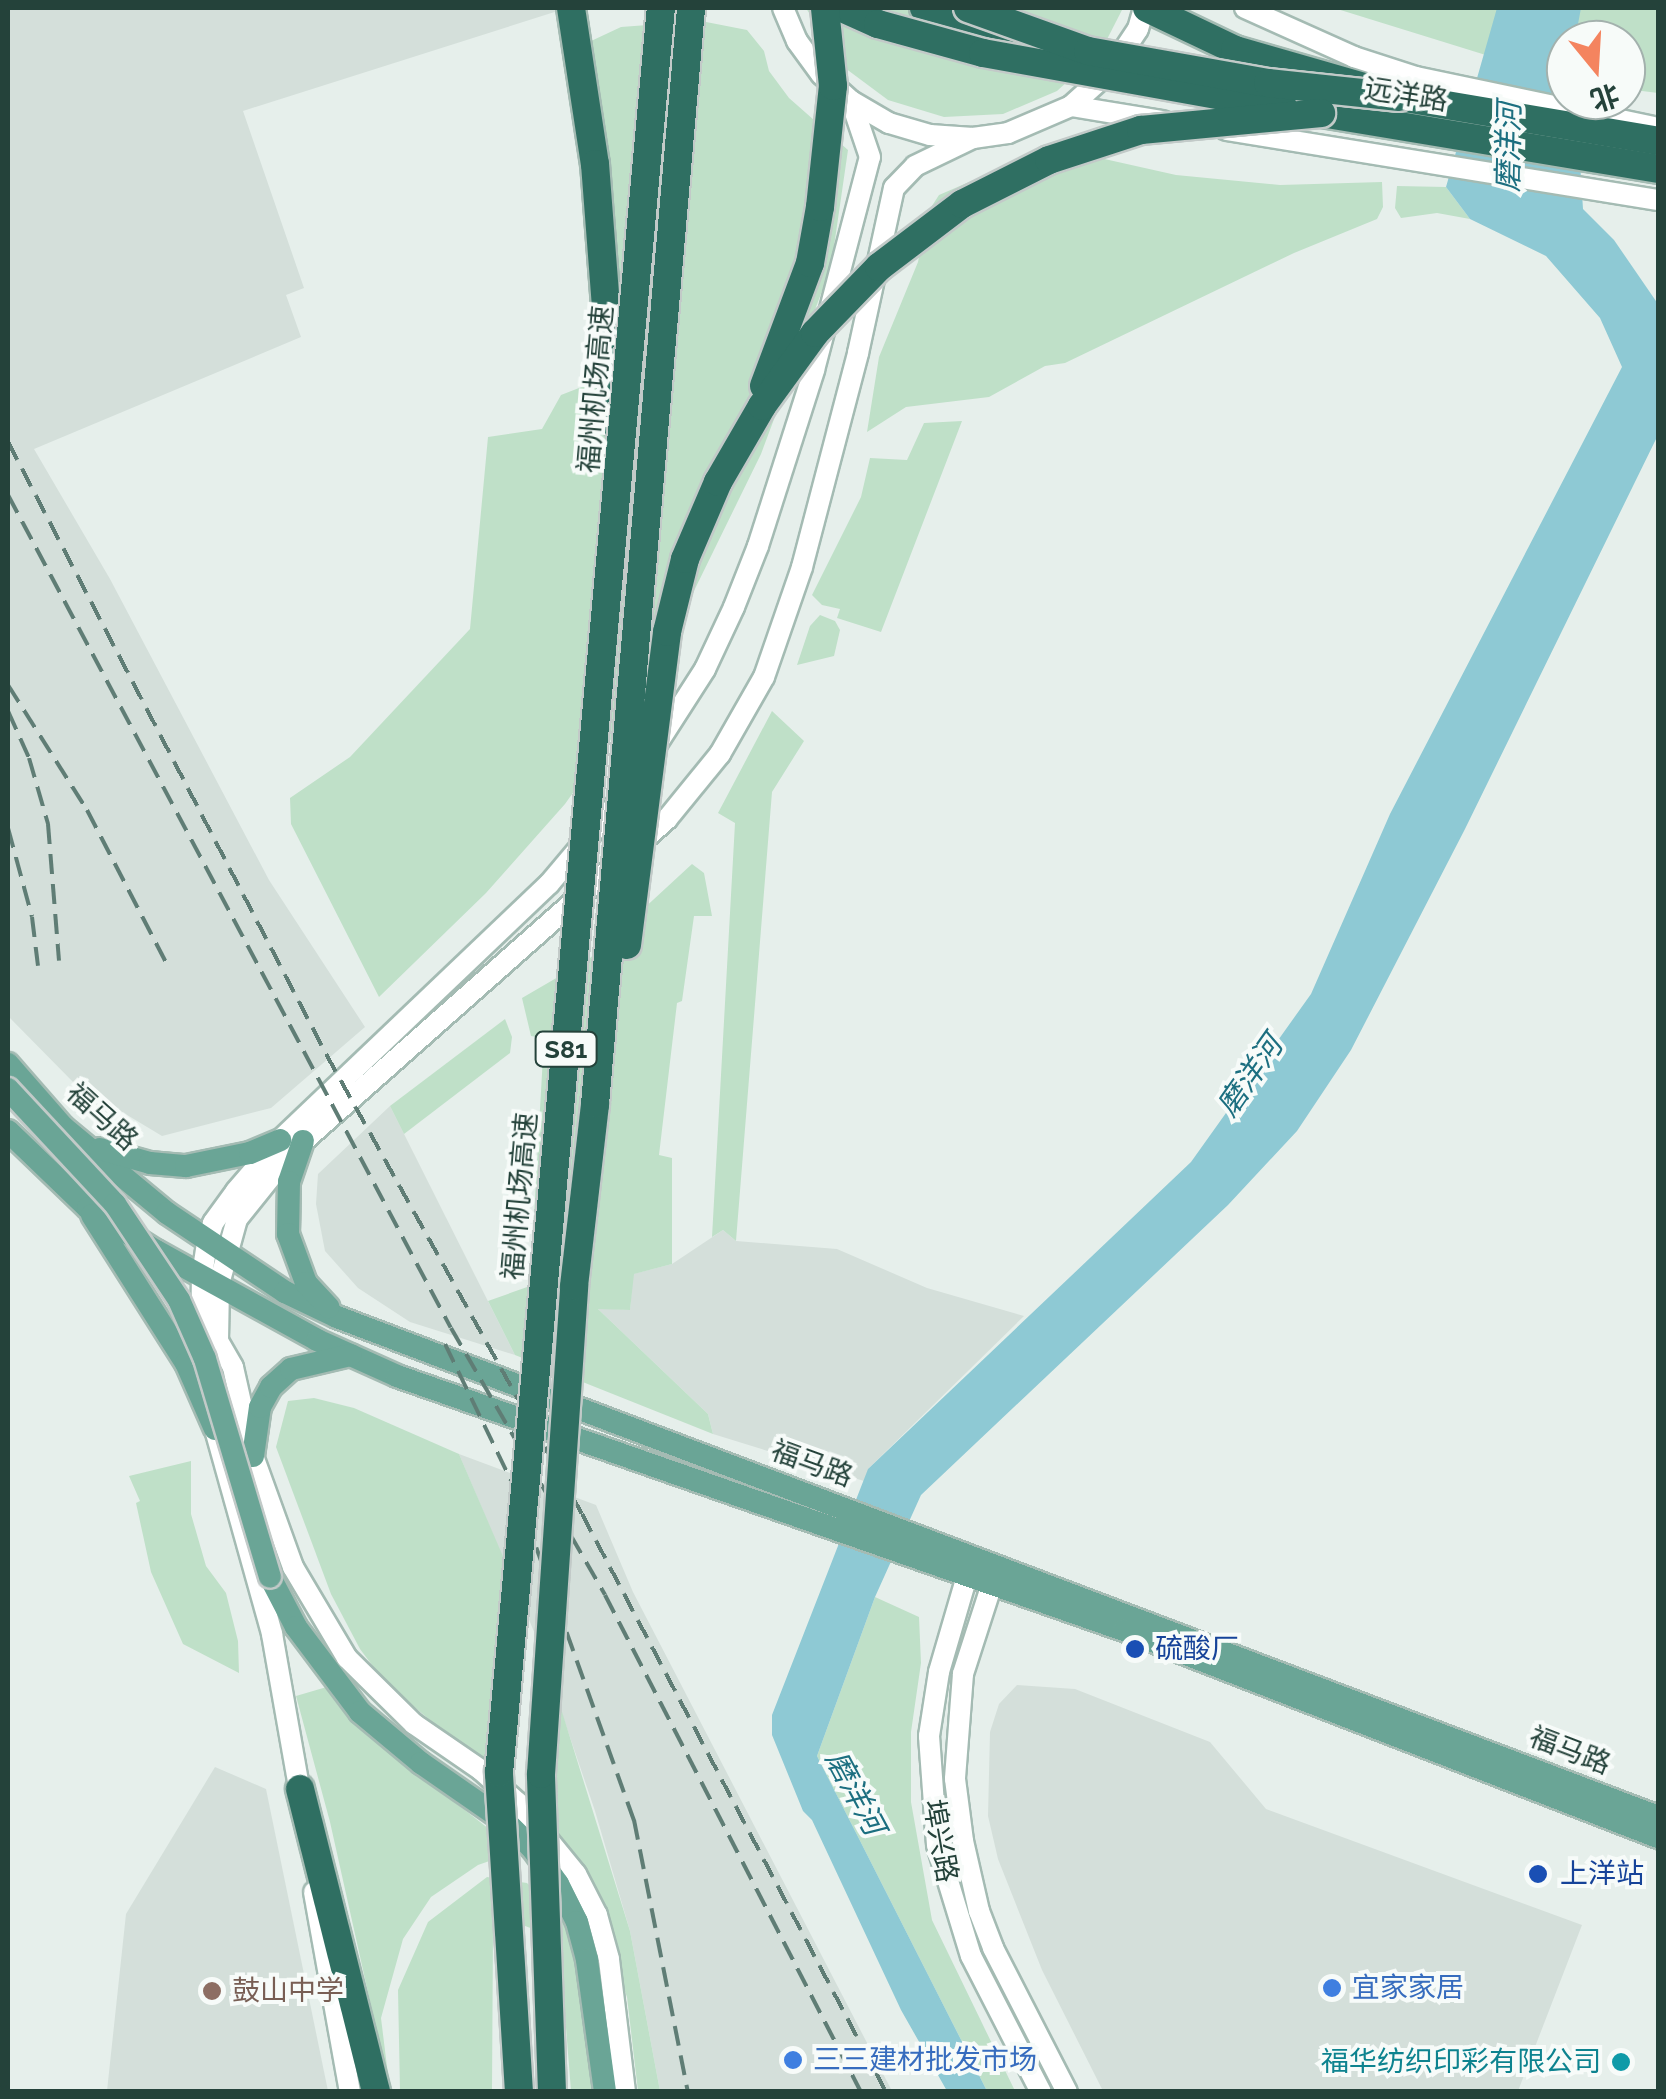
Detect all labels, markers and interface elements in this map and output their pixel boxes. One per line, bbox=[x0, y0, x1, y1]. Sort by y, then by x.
north arrow bbox=[1546, 20, 1646, 120]
street label: 远洋路 bbox=[1362, 72, 1450, 118]
text: 北 bbox=[1586, 77, 1623, 117]
water label: 磨洋河 bbox=[1490, 102, 1528, 192]
street label: 福州机场高速 bbox=[572, 304, 620, 474]
road number: S81 bbox=[534, 1029, 598, 1069]
water label: 磨洋河 bbox=[1209, 1029, 1291, 1123]
street label: 福马路 bbox=[60, 1076, 144, 1158]
street label: 福州机场高速 bbox=[496, 1111, 544, 1281]
street label: 福马路 bbox=[767, 1434, 857, 1494]
place label: 硫酸厂 bbox=[1155, 1632, 1239, 1666]
marker: 硫酸厂 bbox=[1124, 1638, 1146, 1660]
street label: 福马路 bbox=[1525, 1720, 1615, 1782]
water label: 磨洋河 bbox=[818, 1745, 892, 1841]
street label: 埠兴路 bbox=[916, 1797, 964, 1885]
place label: 上洋站 bbox=[1560, 1857, 1644, 1891]
marker: 上洋站 bbox=[1525, 1861, 1551, 1887]
place label: 宜家家居 bbox=[1352, 1971, 1464, 2005]
place label: 鼓山中学 bbox=[232, 1974, 344, 2008]
marker: 宜家家居 bbox=[1321, 1977, 1343, 1999]
marker: 鼓山中学 bbox=[201, 1980, 223, 2002]
place label: 三三建材批发市场 bbox=[813, 2043, 1037, 2077]
place label: 福华纺织印彩有限公司 bbox=[1321, 2045, 1601, 2079]
marker: 三三建材批发市场 bbox=[782, 2049, 804, 2071]
marker: 福华纺织印彩有限公司 bbox=[1610, 2051, 1632, 2073]

